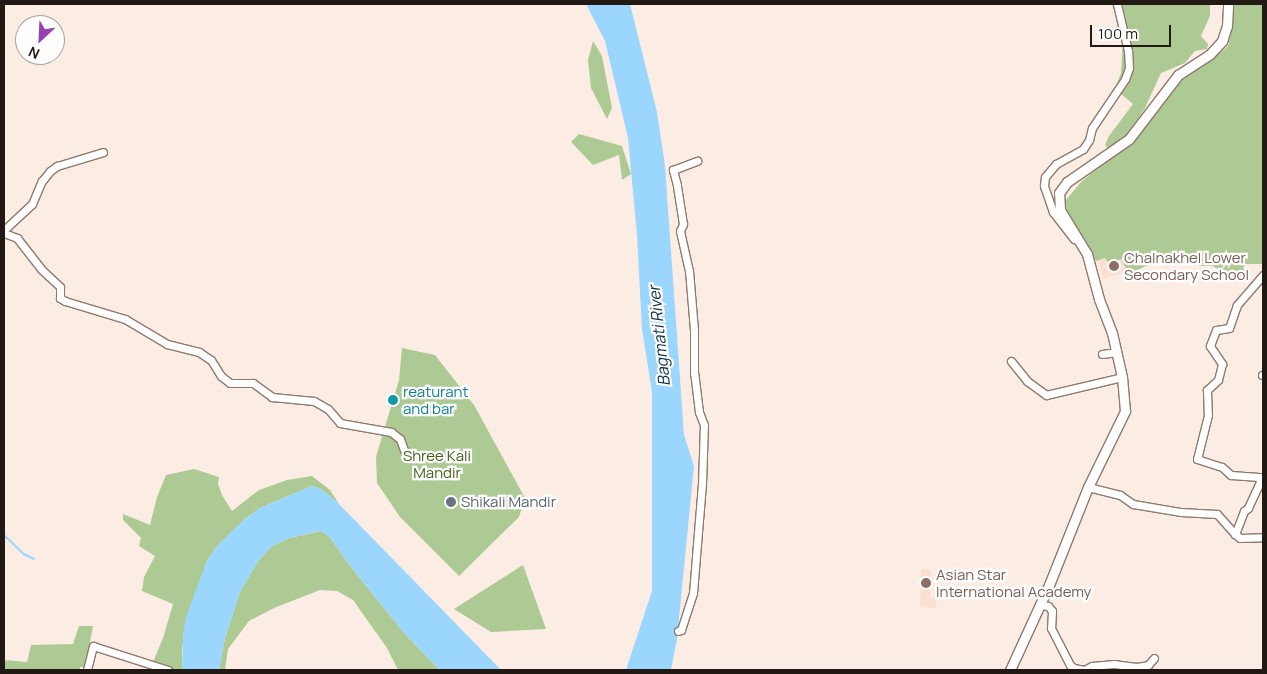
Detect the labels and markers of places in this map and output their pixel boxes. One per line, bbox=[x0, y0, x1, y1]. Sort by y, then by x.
place label: Chalnakhel Lower Secondary School bbox=[1124, 248, 1249, 283]
marker: Chalnakhel Lower Secondary School bbox=[1108, 260, 1120, 272]
place label: reaturant and bar bbox=[403, 382, 468, 417]
marker: reaturant and bar bbox=[387, 394, 399, 406]
place label: Shikali Mandir bbox=[461, 493, 556, 511]
marker: Shikali Mandir bbox=[445, 496, 457, 508]
place label: Asian Star International Academy bbox=[936, 565, 1092, 600]
marker: Asian Star International Academy bbox=[920, 577, 932, 589]

